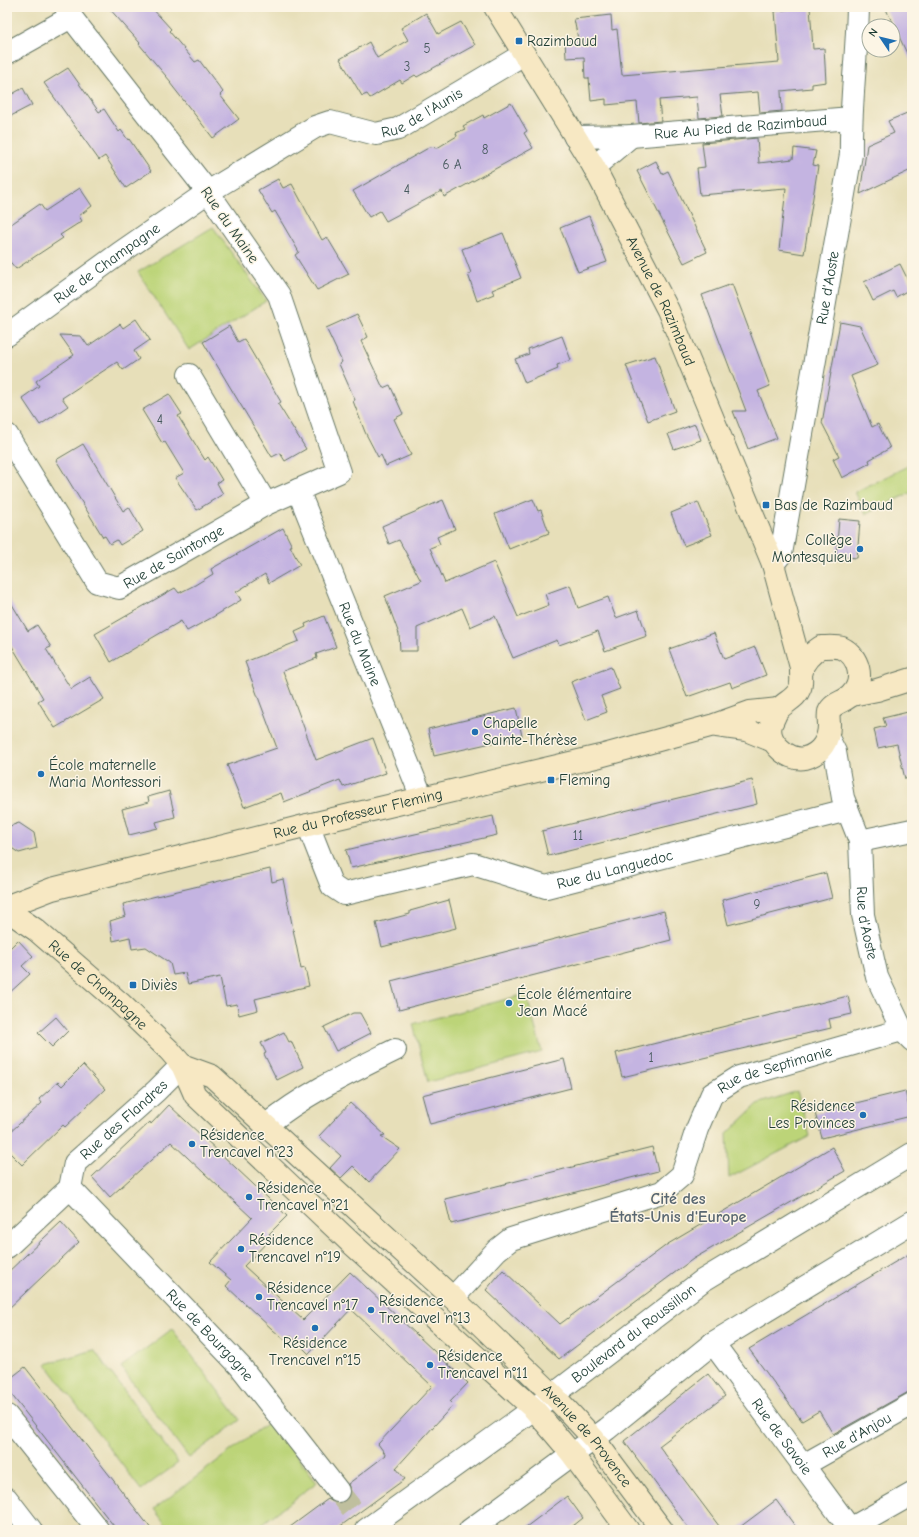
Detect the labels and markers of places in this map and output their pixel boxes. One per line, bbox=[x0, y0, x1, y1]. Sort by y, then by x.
place label: Razimbaud bbox=[527, 32, 597, 50]
marker: Razimbaud bbox=[514, 36, 524, 46]
place label: Bas de Razimbaud bbox=[774, 496, 893, 514]
marker: Bas de Razimbaud bbox=[761, 500, 771, 510]
place label: Collège Montesquieu bbox=[772, 531, 852, 566]
marker: Collège Montesquieu bbox=[855, 544, 865, 554]
place label: Chapelle Sainte-Thérèse bbox=[483, 714, 578, 749]
marker: Chapelle Sainte-Thérèse bbox=[470, 727, 480, 737]
place label: École maternelle Maria Montessori bbox=[49, 755, 161, 791]
marker: École maternelle Maria Montessori bbox=[36, 769, 46, 779]
place label: Fleming bbox=[559, 771, 611, 789]
marker: Fleming bbox=[546, 775, 556, 785]
place label: Diviès bbox=[141, 976, 177, 994]
marker: Diviès bbox=[128, 980, 138, 990]
place label: École élémentaire Jean Macé bbox=[517, 984, 632, 1020]
marker: École élémentaire Jean Macé bbox=[504, 998, 514, 1008]
place label: Résidence Les Provinces bbox=[768, 1097, 855, 1132]
marker: Résidence Les Provinces bbox=[858, 1110, 868, 1120]
place label: Résidence Trencavel n°23 bbox=[200, 1126, 294, 1161]
marker: Résidence Trencavel n°23 bbox=[187, 1139, 197, 1149]
place label: Résidence Trencavel n°21 bbox=[257, 1179, 349, 1214]
marker: Résidence Trencavel n°21 bbox=[244, 1192, 254, 1202]
place label: Résidence Trencavel n°19 bbox=[249, 1231, 341, 1266]
marker: Résidence Trencavel n°19 bbox=[236, 1244, 246, 1254]
place label: Résidence Trencavel n°17 bbox=[267, 1279, 358, 1314]
marker: Résidence Trencavel n°17 bbox=[254, 1292, 264, 1302]
place label: Résidence Trencavel n°13 bbox=[379, 1292, 471, 1327]
marker: Résidence Trencavel n°13 bbox=[366, 1305, 376, 1315]
marker: Résidence Trencavel n°15 bbox=[310, 1323, 320, 1333]
place label: Résidence Trencavel n°15 bbox=[269, 1334, 361, 1369]
place label: Résidence Trencavel n°11 bbox=[438, 1347, 528, 1382]
marker: Résidence Trencavel n°11 bbox=[425, 1360, 435, 1370]

